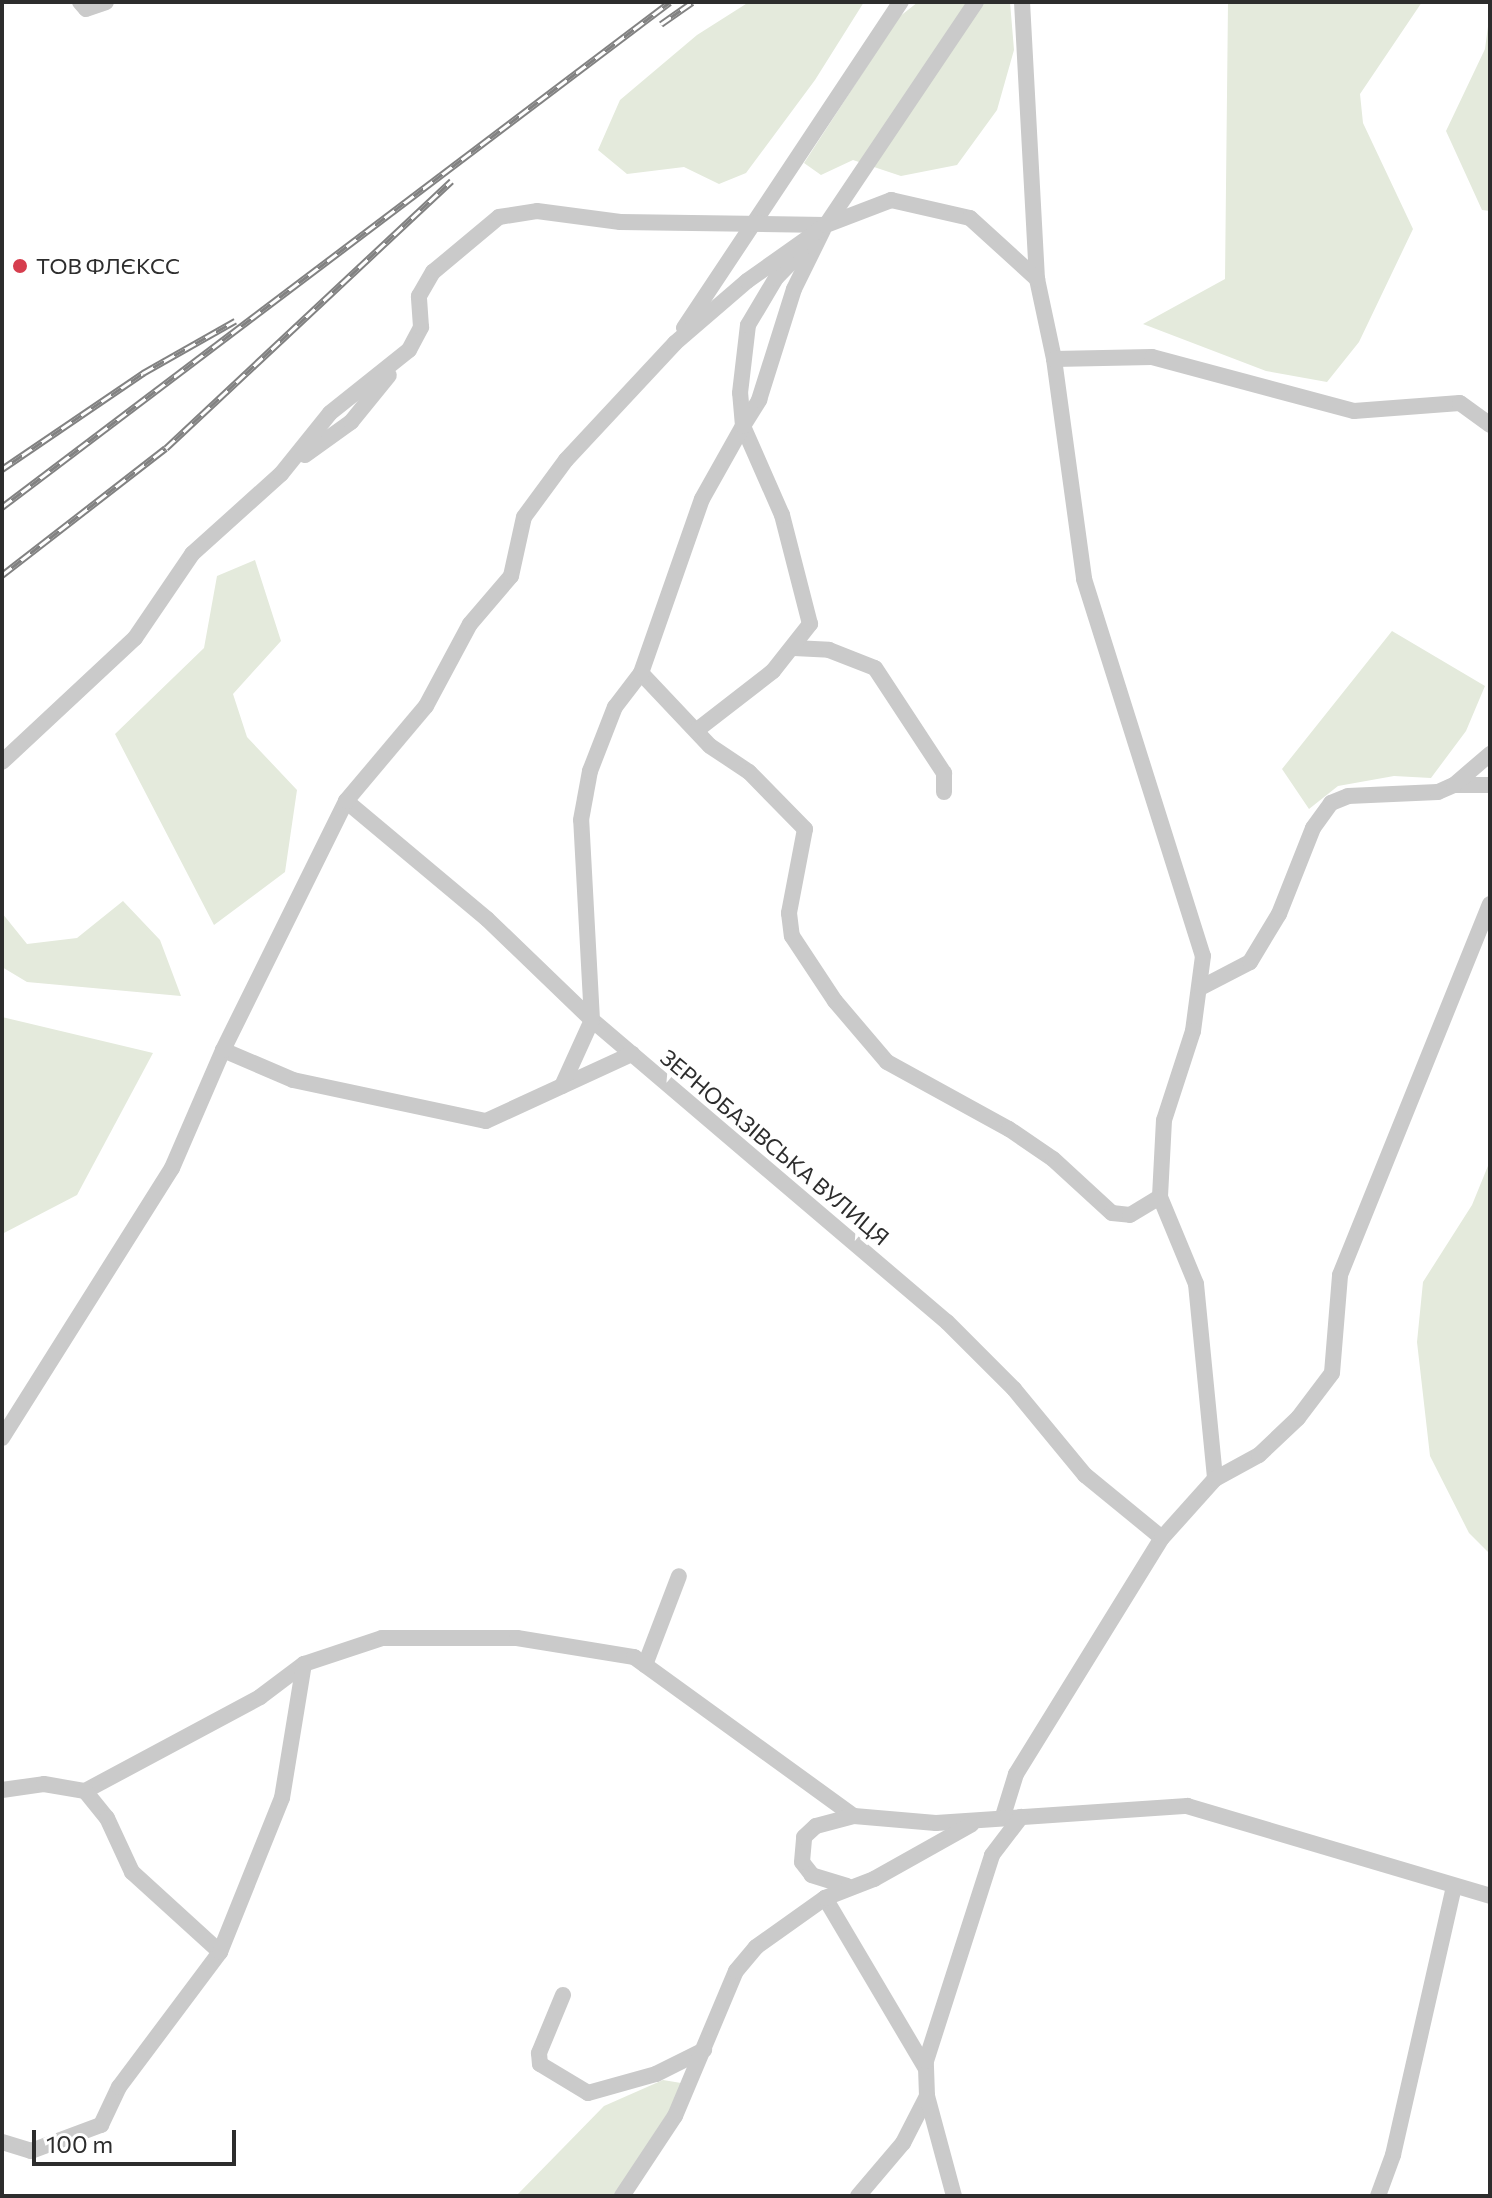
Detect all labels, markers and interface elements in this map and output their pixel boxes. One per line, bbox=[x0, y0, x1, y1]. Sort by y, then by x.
place label: ТОВ ФЛЄКСС bbox=[36, 253, 180, 279]
marker: ТОВ ФЛЄКСС bbox=[11, 257, 29, 275]
street label: ЗЕРНОБАЗІВСЬКА ВУЛИЦЯ bbox=[655, 1044, 895, 1250]
scale bar bbox=[36, 2114, 240, 2164]
text: 100 m bbox=[46, 2129, 113, 2158]

